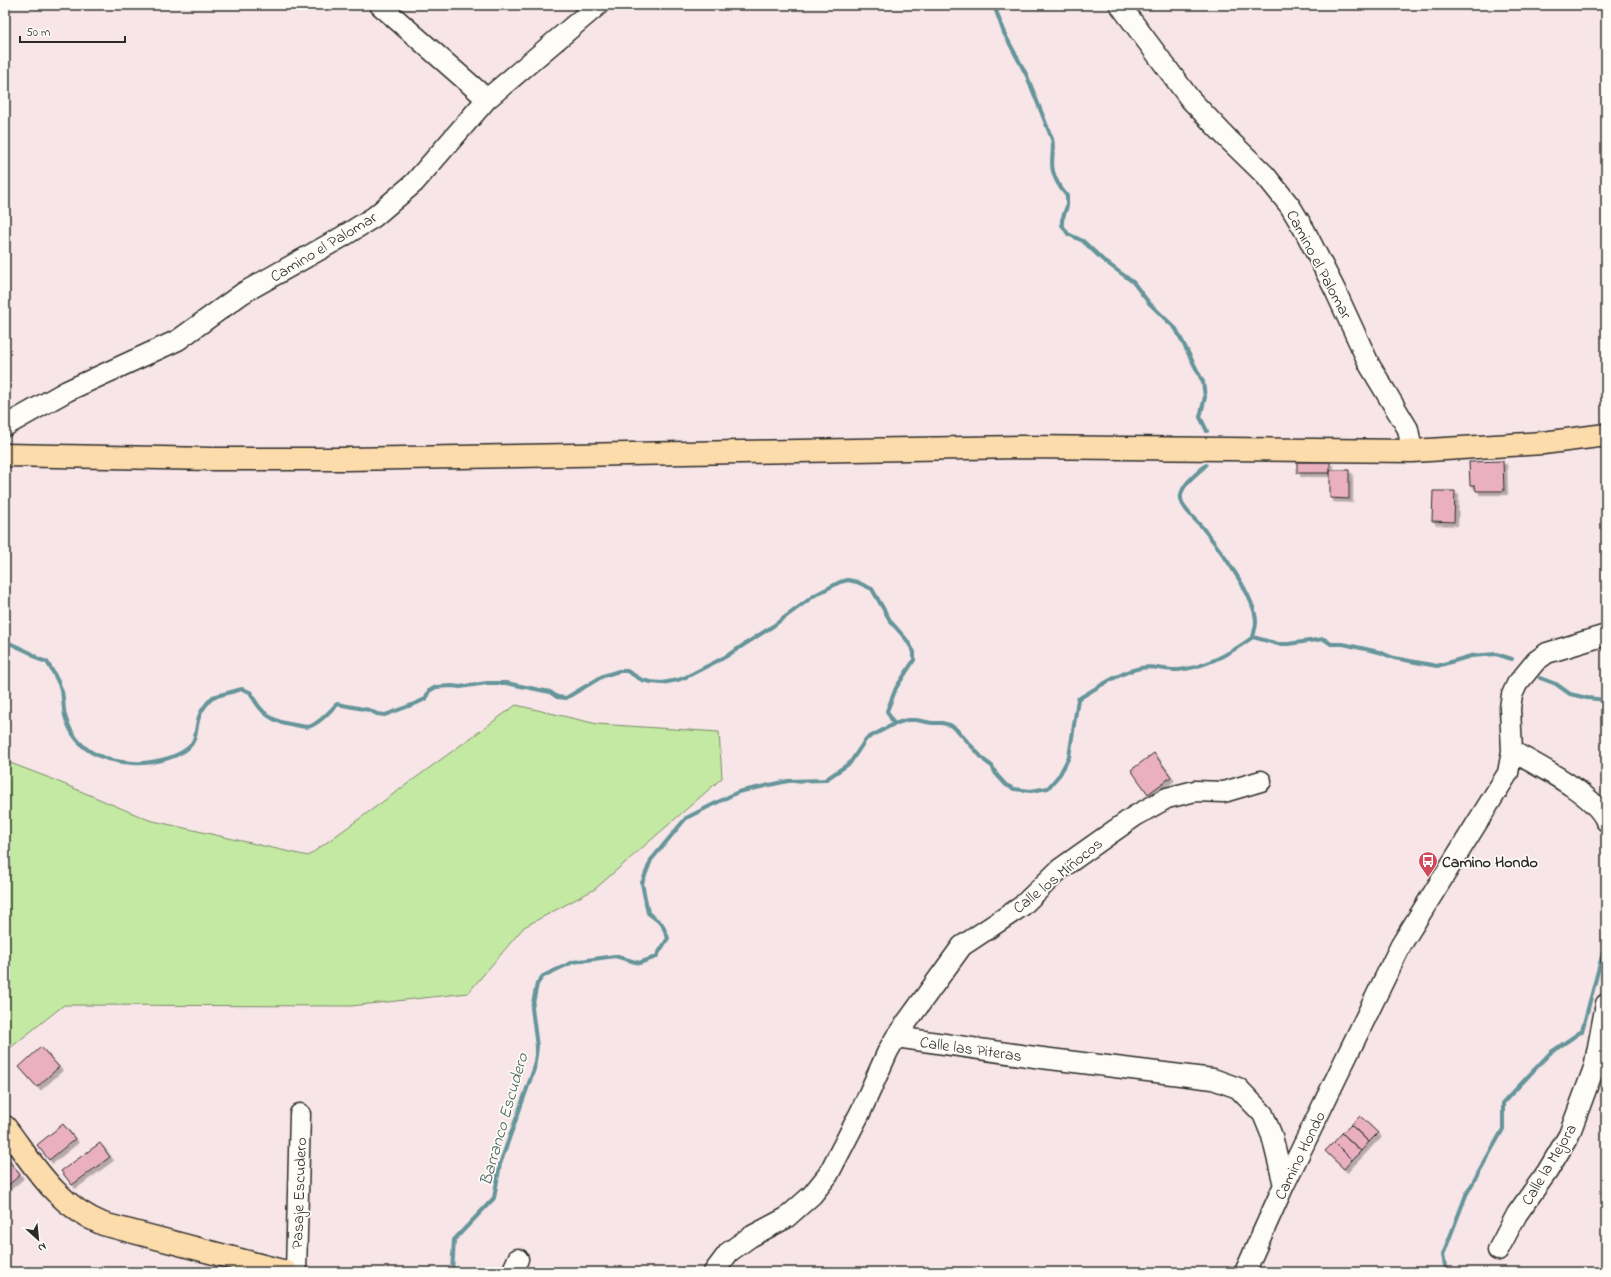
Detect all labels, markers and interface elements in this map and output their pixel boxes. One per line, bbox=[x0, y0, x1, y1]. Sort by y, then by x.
scale bar bbox=[20, 18, 125, 44]
text: 50 m bbox=[26, 24, 50, 42]
street label: Camino el Palomar bbox=[266, 206, 382, 289]
street label: Camino el Palomar bbox=[1279, 206, 1357, 324]
street label: Calle los Miñocos bbox=[1008, 833, 1108, 920]
bus stop icon: Camino Hondo bbox=[1417, 850, 1439, 878]
place label: Camino Hondo bbox=[1442, 851, 1538, 875]
street label: Calle las Piteras bbox=[918, 1031, 1023, 1069]
water label: Barranco Escudero bbox=[474, 1049, 536, 1189]
street label: Camino Hondo bbox=[1269, 1108, 1333, 1204]
street label: Calle la Mejora bbox=[1516, 1120, 1584, 1210]
street label: Pasaje Escudero bbox=[286, 1137, 314, 1249]
north arrow bbox=[18, 1219, 58, 1259]
text: N bbox=[35, 1238, 49, 1256]

